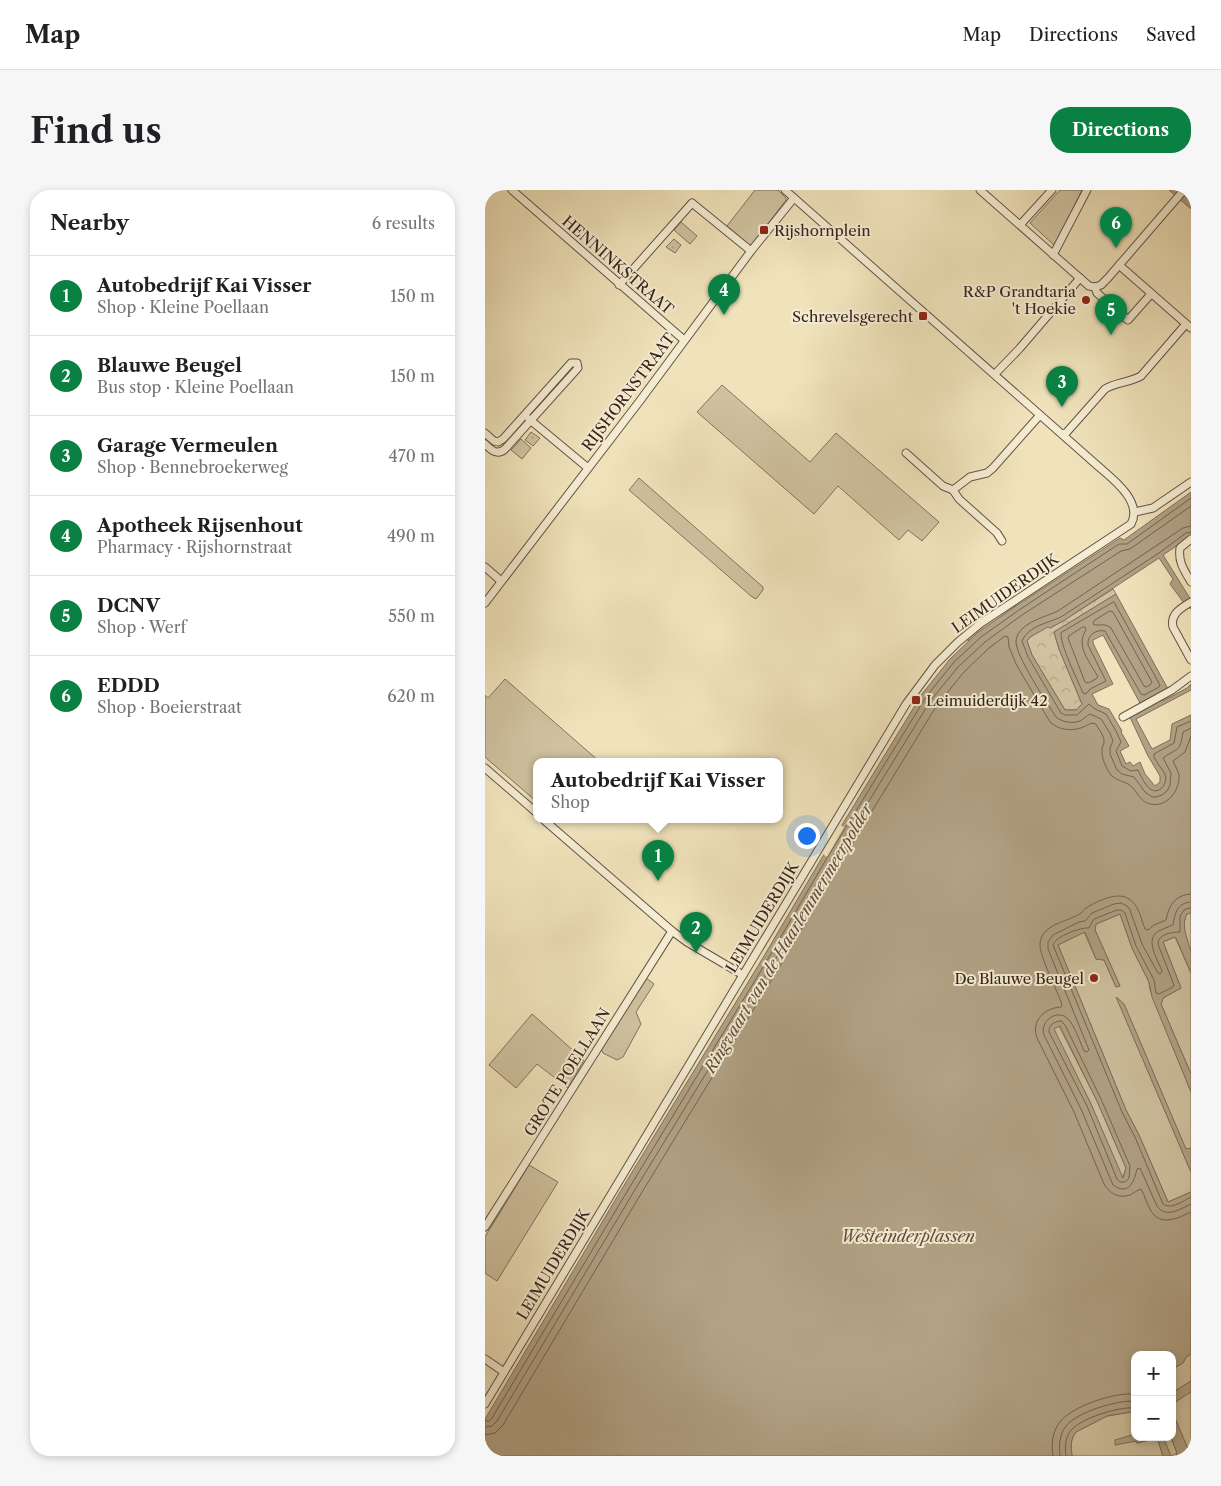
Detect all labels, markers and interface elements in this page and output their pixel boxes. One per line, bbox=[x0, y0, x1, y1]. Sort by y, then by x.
text: Map bbox=[25, 20, 80, 49]
text: Map bbox=[962, 24, 1001, 46]
text: Directions bbox=[1029, 24, 1118, 46]
text: Saved bbox=[1146, 24, 1196, 46]
button: Directions bbox=[1050, 107, 1191, 153]
text: Find us bbox=[30, 109, 162, 152]
pin: 6 bbox=[1100, 207, 1132, 248]
text: Nearby bbox=[50, 210, 129, 235]
street label: HENNINKSTRAAT bbox=[558, 212, 678, 319]
text: 6 results bbox=[372, 213, 435, 233]
place label: Rijshornplein bbox=[774, 221, 871, 240]
marker: Rijshornplein bbox=[758, 224, 770, 236]
text: Autobedrijf Kai Visser bbox=[97, 274, 312, 297]
pin: 4 bbox=[708, 274, 740, 315]
place label: R&P Grandtaria 't Hoekie bbox=[963, 282, 1076, 318]
text: 1 bbox=[62, 286, 70, 306]
text: 150 m bbox=[390, 286, 435, 306]
marker: R&P Grandtaria 't Hoekie bbox=[1080, 294, 1092, 306]
pin: 5 bbox=[1095, 294, 1127, 335]
text: Shop · Kleine Poellaan bbox=[97, 297, 269, 317]
place label: Schrevelsgerecht bbox=[792, 307, 914, 326]
marker: Schrevelsgerecht bbox=[917, 310, 929, 322]
street label: RIJSHORNSTRAAT bbox=[577, 329, 679, 455]
text: Blauwe Beugel bbox=[97, 354, 242, 377]
text: 2 bbox=[61, 366, 71, 386]
text: 150 m bbox=[390, 366, 435, 386]
pin: 3 bbox=[1046, 366, 1078, 407]
text: Bus stop · Kleine Poellaan bbox=[97, 377, 294, 397]
text: Garage Vermeulen bbox=[97, 434, 278, 457]
text: 3 bbox=[61, 446, 71, 466]
text: 470 m bbox=[389, 446, 435, 466]
text: Shop · Bennebroekerweg bbox=[97, 457, 288, 477]
text: Apotheek Rijsenhout bbox=[97, 514, 303, 537]
text: 4 bbox=[61, 526, 71, 546]
text: 490 m bbox=[387, 526, 435, 546]
text: Pharmacy · Rijshornstraat bbox=[97, 537, 292, 557]
street label: LEIMUIDERDIJK bbox=[948, 548, 1063, 637]
text: DCNV bbox=[97, 594, 160, 617]
text: 5 bbox=[62, 606, 70, 626]
text: 550 m bbox=[388, 606, 435, 626]
text: Shop · Werf bbox=[97, 617, 186, 637]
text: EDDD bbox=[97, 674, 160, 697]
text: 6 bbox=[61, 686, 71, 706]
text: 620 m bbox=[387, 686, 435, 706]
place label: Leimuiderdijk 42 bbox=[926, 691, 1048, 710]
marker: Leimuiderdijk 42 bbox=[910, 694, 922, 706]
text: Shop · Boeierstraat bbox=[97, 697, 242, 717]
popup bbox=[533, 758, 783, 823]
text: Autobedrijf Kai Visser bbox=[551, 769, 765, 792]
text: Shop bbox=[551, 792, 590, 812]
water label: Ringvaart van de Haarlemmermeerpolder bbox=[698, 798, 877, 1078]
your location bbox=[794, 823, 820, 849]
pin: 1 bbox=[642, 840, 674, 881]
street label: LEIMUIDERDIJK bbox=[721, 857, 803, 976]
pin: 2 bbox=[680, 912, 712, 953]
place label: De Blauwe Beugel bbox=[954, 969, 1085, 988]
marker: De Blauwe Beugel bbox=[1088, 972, 1100, 984]
street label: GROTE POELLAAN bbox=[520, 1004, 614, 1140]
street label: LEIMUIDERDIJK bbox=[512, 1204, 594, 1323]
water label: Westeinderplassen bbox=[841, 1226, 975, 1246]
map controls bbox=[1131, 1351, 1176, 1441]
button: + bbox=[1131, 1351, 1176, 1396]
button: − bbox=[1131, 1396, 1176, 1441]

